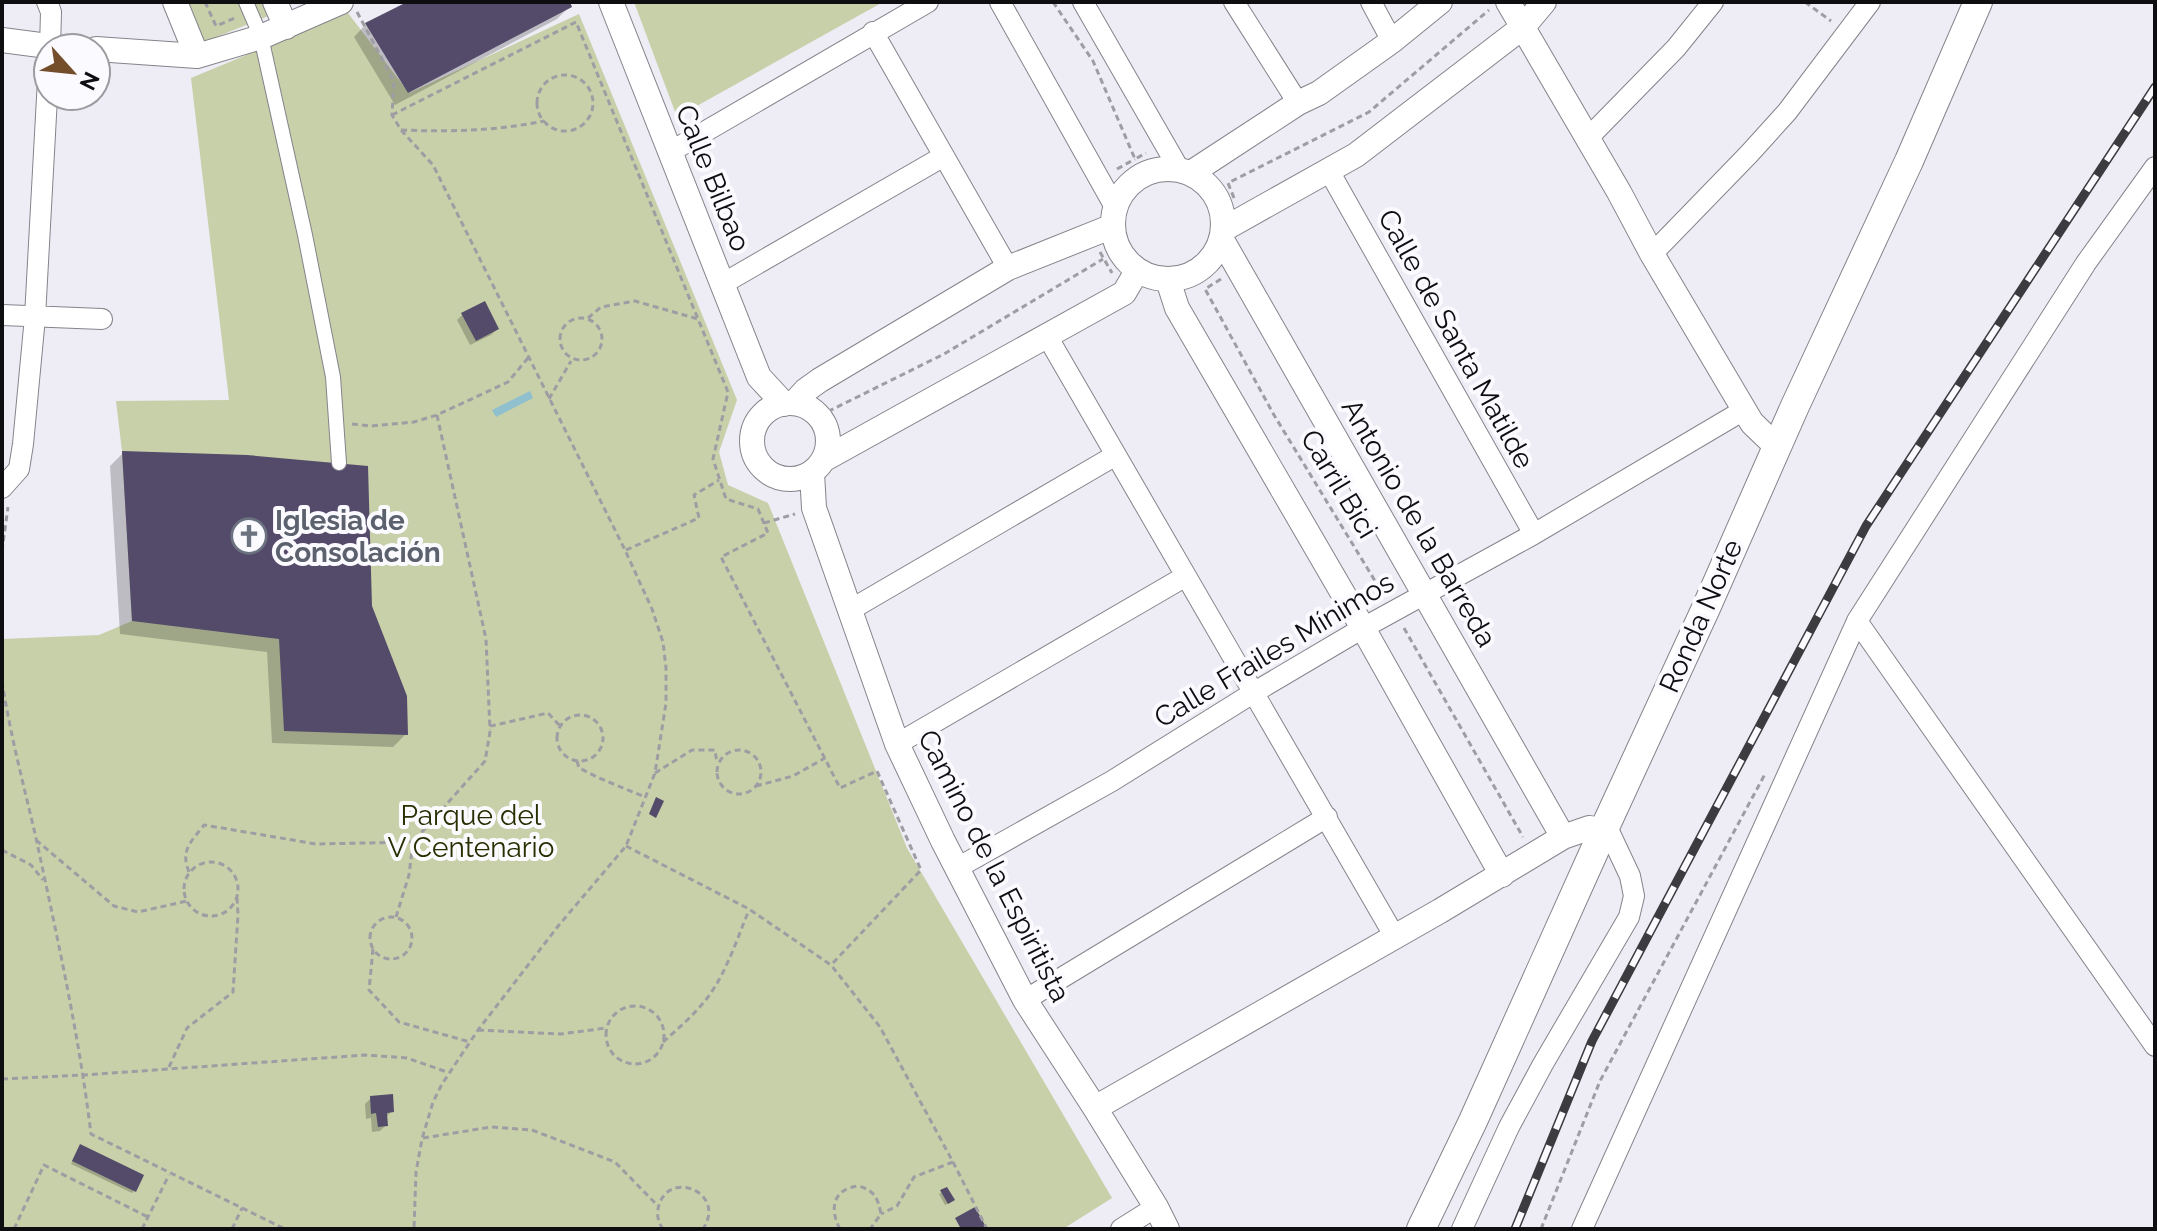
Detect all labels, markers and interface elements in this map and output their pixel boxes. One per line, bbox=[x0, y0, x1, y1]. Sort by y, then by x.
north arrow bbox=[32, 32, 112, 112]
text: N bbox=[74, 68, 105, 94]
street label: Calle Bilbao bbox=[669, 100, 757, 256]
street label: Calle de Santa Matilde bbox=[1371, 204, 1541, 474]
street label: Antonio de la Barreda bbox=[1335, 393, 1503, 653]
street label: Carril Bici bbox=[1294, 424, 1384, 544]
place label: Iglesia de Consolación bbox=[275, 504, 441, 569]
church icon: Iglesia de Consolación bbox=[230, 517, 268, 555]
street label: Ronda Norte bbox=[1653, 534, 1749, 698]
street label: Calle Frailes Mínimos bbox=[1148, 565, 1400, 735]
street label: Camino de la Espiritista bbox=[911, 724, 1077, 1008]
park label: Parque del V Centenario bbox=[388, 799, 554, 864]

